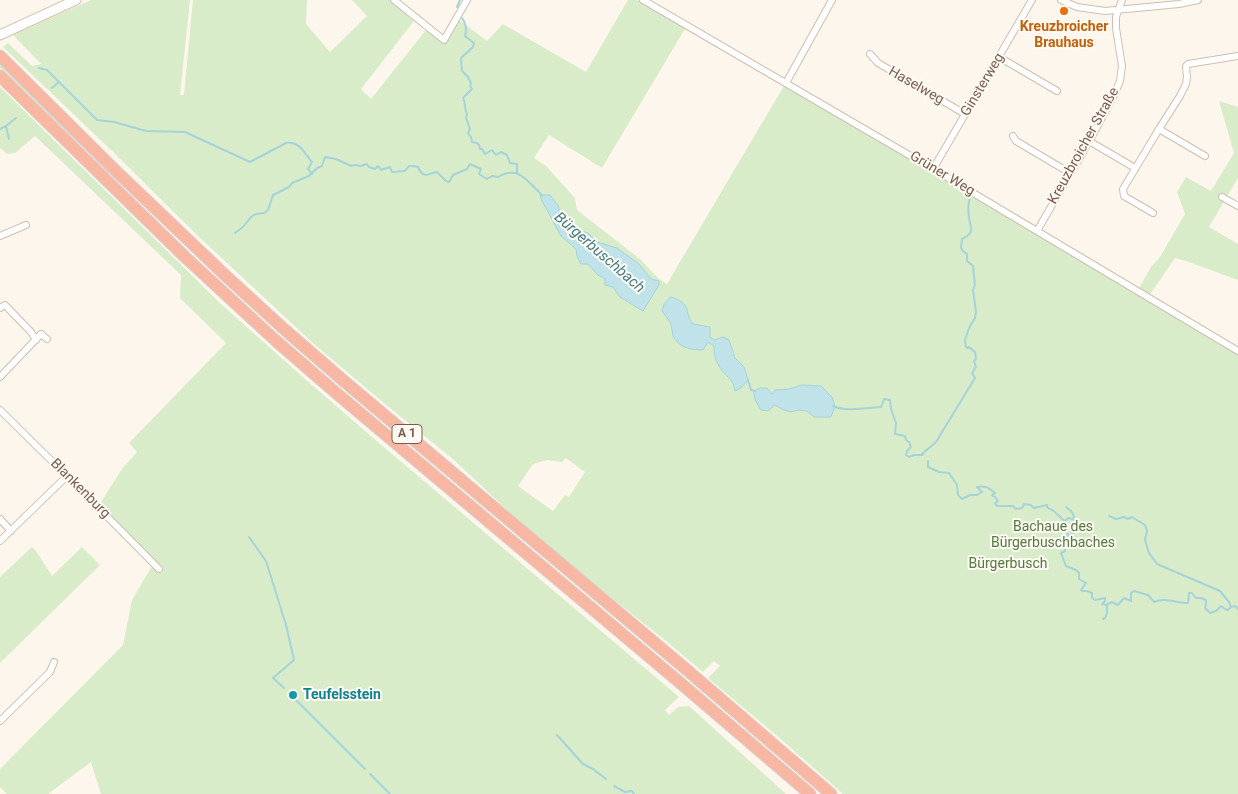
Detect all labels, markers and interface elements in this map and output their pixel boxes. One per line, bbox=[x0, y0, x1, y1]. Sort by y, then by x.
marker: Kreuzbroicher Brauhaus bbox=[1058, 5, 1070, 17]
place label: Kreuzbroicher Brauhaus bbox=[1020, 19, 1108, 52]
street label: Ginsterweg bbox=[958, 50, 1008, 120]
street label: Haselweg bbox=[885, 63, 947, 109]
street label: Kreuzbroicher Straße bbox=[1045, 85, 1123, 207]
street label: Grüner Weg bbox=[906, 148, 978, 200]
water label: Bürgerbuschbach bbox=[550, 209, 648, 297]
road number: A 1 bbox=[392, 424, 422, 444]
street label: Blankenburg bbox=[47, 456, 113, 522]
park label: Bachaue des Bürgerbuschbaches bbox=[991, 519, 1115, 552]
park label: Bürgerbusch bbox=[969, 556, 1047, 572]
place label: Teufelsstein bbox=[303, 687, 381, 703]
marker: Teufelsstein bbox=[287, 689, 299, 701]

